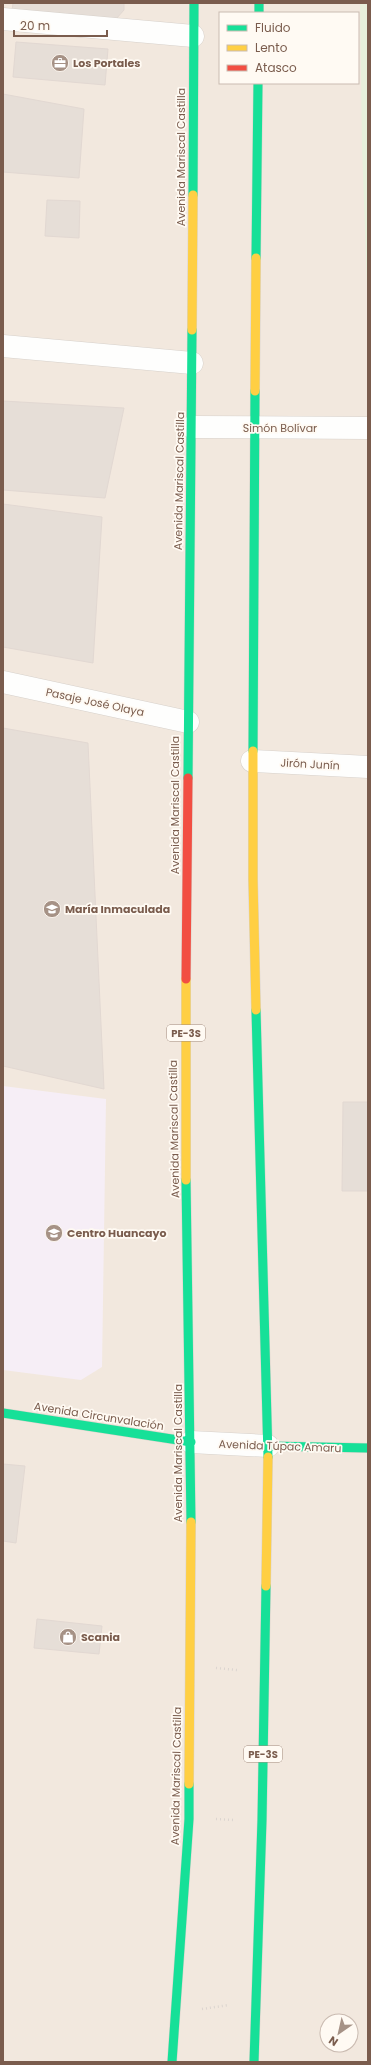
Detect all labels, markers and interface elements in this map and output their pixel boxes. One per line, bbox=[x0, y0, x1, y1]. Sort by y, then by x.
scale bar bbox=[14, 12, 107, 38]
legend bbox=[219, 12, 359, 84]
text: 20 m bbox=[20, 17, 50, 34]
text: Fluido bbox=[255, 19, 291, 36]
text: Lento bbox=[255, 39, 288, 56]
office icon: Los Portales bbox=[50, 53, 70, 73]
place label: Los Portales bbox=[73, 55, 140, 71]
text: Atasco bbox=[255, 59, 297, 76]
street label: Avenida Mariscal Castilla bbox=[173, 88, 189, 226]
street label: Avenida Mariscal Castilla bbox=[170, 412, 188, 550]
street label: Simón Bolívar bbox=[243, 420, 317, 436]
street label: Pasaje José Olaya bbox=[44, 684, 146, 720]
street label: Avenida Mariscal Castilla bbox=[167, 736, 183, 874]
street label: Jirón Junín bbox=[280, 754, 340, 774]
school or university icon: María Inmaculada bbox=[42, 899, 62, 919]
place label: María Inmaculada bbox=[65, 901, 170, 917]
road number: PE-3S bbox=[167, 1025, 205, 1041]
street label: Avenida Mariscal Castilla bbox=[165, 1060, 183, 1198]
school or university icon: Centro Huancayo bbox=[44, 1223, 64, 1243]
place label: Centro Huancayo bbox=[67, 1225, 167, 1241]
street label: Avenida Mariscal Castilla bbox=[170, 1384, 186, 1522]
street label: Avenida Circunvalación bbox=[33, 1398, 165, 1434]
street label: Avenida Túpac Amaru bbox=[218, 1436, 342, 1456]
shop icon: Scania bbox=[58, 1627, 78, 1647]
place label: Scania bbox=[81, 1629, 120, 1645]
street label: Avenida Mariscal Castilla bbox=[167, 1707, 185, 1845]
road number: PE-3S bbox=[244, 1746, 282, 1762]
north arrow bbox=[319, 2013, 359, 2053]
text: N bbox=[326, 2032, 341, 2050]

